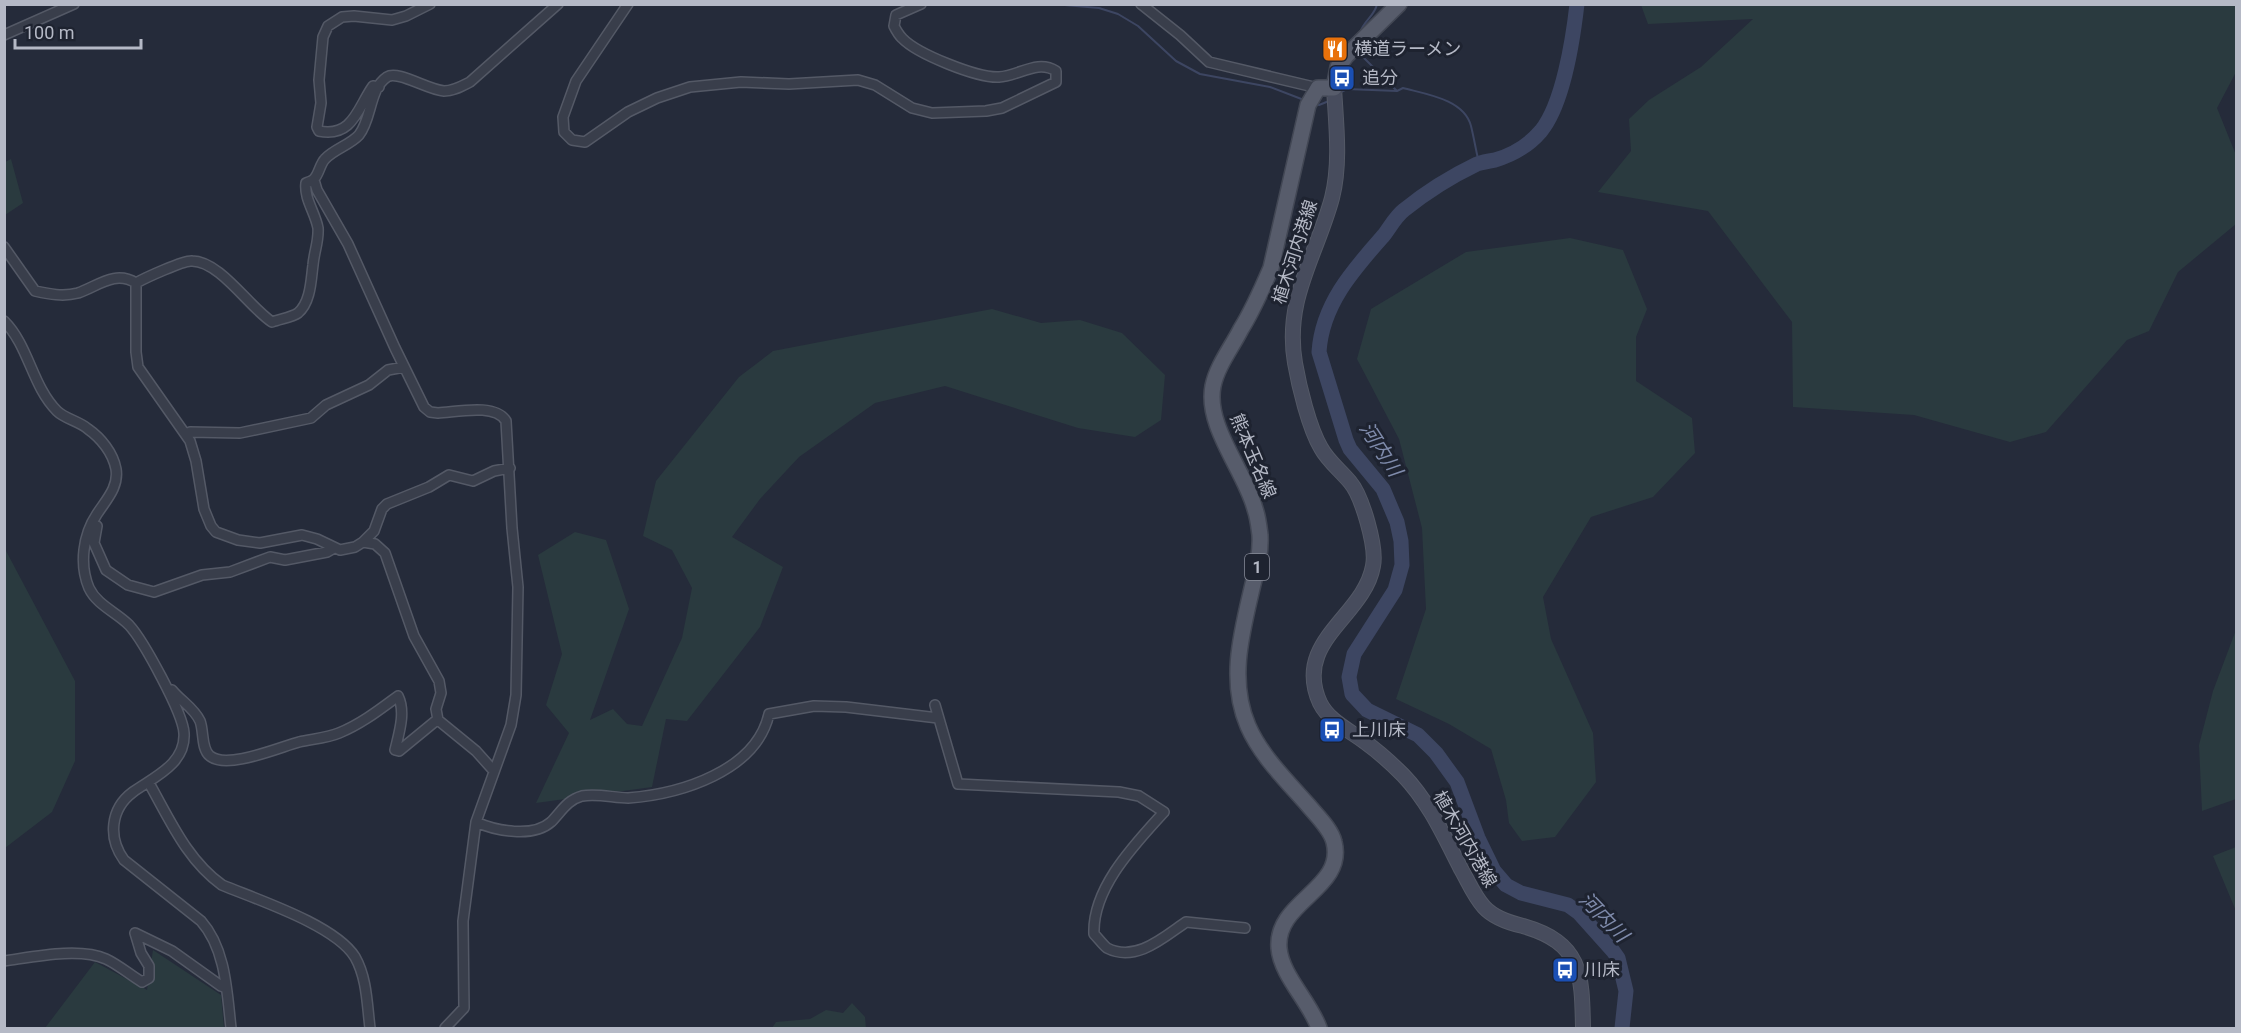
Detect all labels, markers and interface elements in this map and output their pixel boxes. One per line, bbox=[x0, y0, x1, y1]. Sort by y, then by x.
scale bar bbox=[15, 12, 141, 50]
text: 100 m bbox=[24, 22, 75, 43]
restaurant icon: 横道ラーメン bbox=[1320, 34, 1350, 64]
place label: 横道ラーメン bbox=[1354, 38, 1461, 59]
bus stop icon: 追分 bbox=[1327, 63, 1357, 93]
place label: 追分 bbox=[1362, 67, 1398, 88]
street label: 植木河内港線 bbox=[1268, 197, 1321, 306]
street label: 熊本玉名線 bbox=[1226, 410, 1281, 501]
water label: 河内川 bbox=[1355, 417, 1408, 482]
road number: 1 bbox=[1245, 554, 1269, 580]
bus stop icon: 上川床 bbox=[1317, 715, 1347, 745]
place label: 上川床 bbox=[1352, 719, 1406, 740]
street label: 植木河内港線 bbox=[1429, 787, 1502, 891]
water label: 河内川 bbox=[1575, 887, 1635, 948]
bus stop icon: 川床 bbox=[1550, 955, 1580, 985]
place label: 川床 bbox=[1584, 959, 1620, 980]

